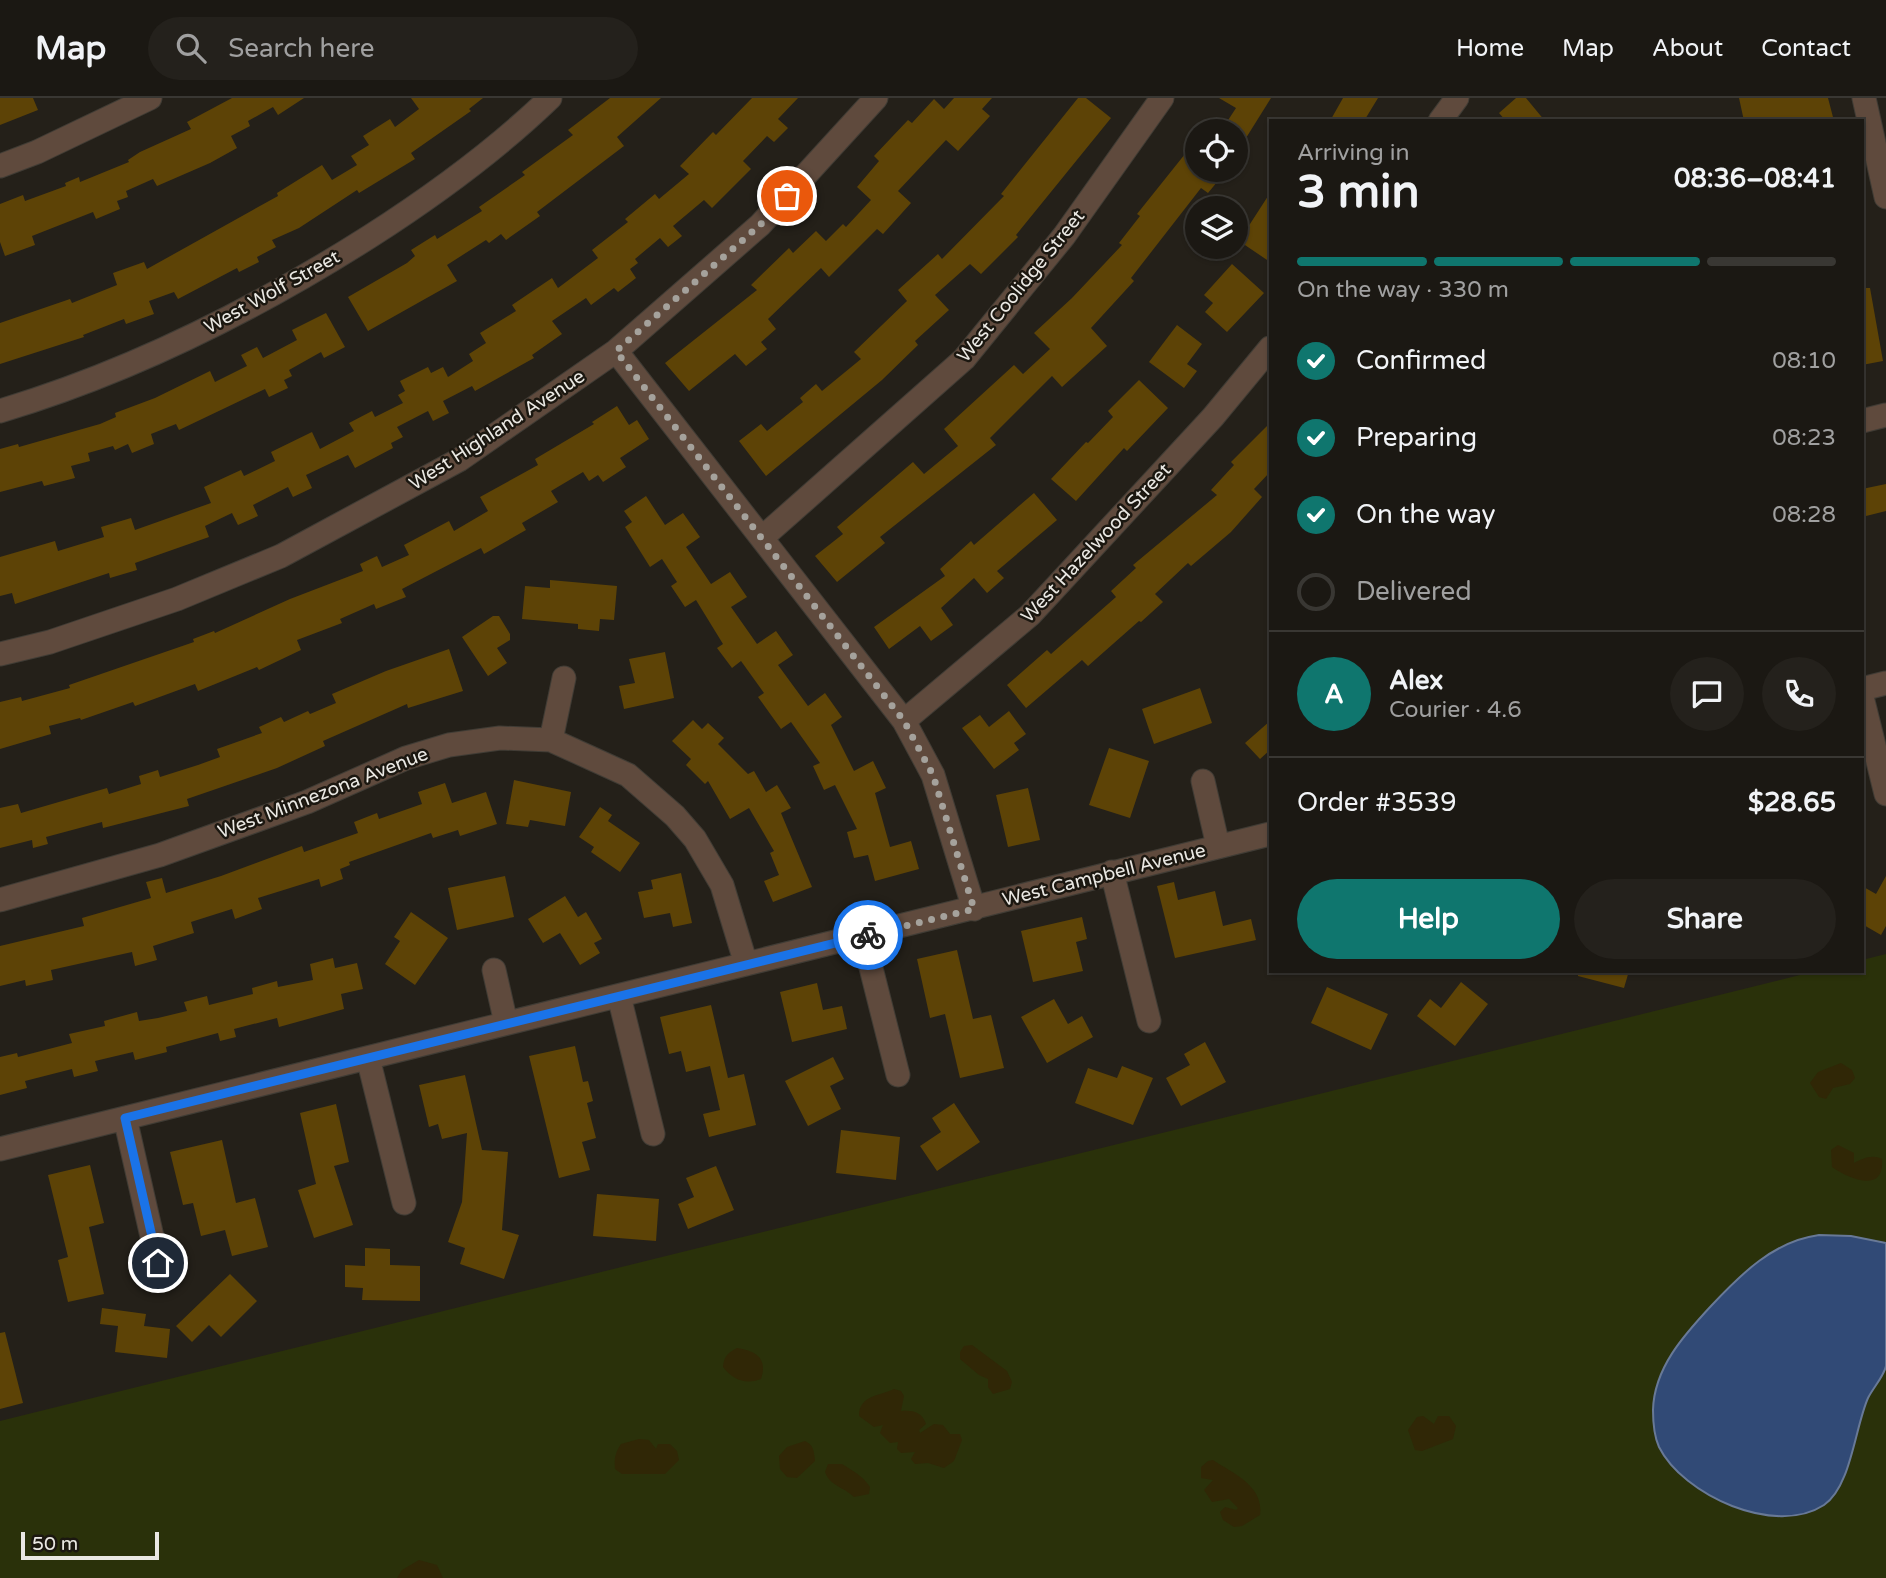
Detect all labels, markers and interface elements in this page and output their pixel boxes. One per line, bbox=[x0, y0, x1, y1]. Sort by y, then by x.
search box bbox=[148, 17, 638, 80]
text: Map bbox=[35, 29, 106, 68]
icon: search bbox=[172, 29, 210, 67]
text: Search here bbox=[228, 33, 374, 64]
text: Home bbox=[1456, 34, 1524, 63]
text: Map bbox=[1562, 34, 1614, 63]
text: About bbox=[1652, 34, 1723, 63]
text: Contact bbox=[1761, 34, 1851, 63]
map controls bbox=[1185, 119, 1248, 259]
button: locate bbox=[1185, 119, 1248, 182]
text: Arriving in bbox=[1297, 139, 1410, 167]
text: 08:36–08:41 bbox=[1674, 163, 1836, 194]
text: 3 min bbox=[1297, 165, 1420, 220]
pin bbox=[757, 166, 817, 226]
icon: bag bbox=[768, 177, 806, 215]
button: layers bbox=[1185, 196, 1248, 259]
street label: West Coolidge Street bbox=[953, 205, 1089, 367]
street label: West Wolf Street bbox=[200, 246, 344, 338]
text: On the way · 330 m bbox=[1297, 276, 1509, 304]
icon: check bbox=[1297, 342, 1335, 380]
text: Confirmed bbox=[1356, 345, 1486, 376]
text: 08:10 bbox=[1772, 347, 1836, 375]
street label: West Highland Avenue bbox=[405, 365, 589, 495]
icon: check bbox=[1297, 419, 1335, 457]
text: Preparing bbox=[1356, 422, 1477, 453]
text: 08:23 bbox=[1772, 424, 1836, 452]
street label: West Hazelwood Street bbox=[1016, 459, 1176, 627]
icon: check bbox=[1297, 496, 1335, 534]
text: On the way bbox=[1356, 499, 1496, 530]
text: 08:28 bbox=[1772, 501, 1836, 529]
text: Delivered bbox=[1356, 576, 1472, 607]
button: chat bbox=[1670, 657, 1744, 731]
button: phone bbox=[1762, 657, 1836, 731]
text: Alex bbox=[1389, 665, 1443, 696]
text: A bbox=[1324, 679, 1344, 710]
text: Courier · 4.6 bbox=[1389, 696, 1522, 724]
street label: West Minnezona Avenue bbox=[215, 743, 431, 843]
text: Order #3539 bbox=[1297, 787, 1457, 818]
text: $28.65 bbox=[1748, 787, 1836, 818]
street label: West Campbell Avenue bbox=[1000, 839, 1208, 911]
button: Help bbox=[1297, 879, 1560, 959]
button: Share bbox=[1574, 879, 1836, 959]
courier bbox=[833, 900, 903, 970]
icon: bike bbox=[849, 916, 887, 954]
pin bbox=[128, 1233, 188, 1293]
icon: home bbox=[139, 1244, 177, 1282]
scale bar bbox=[21, 1529, 159, 1561]
text: 50 m bbox=[32, 1533, 78, 1555]

